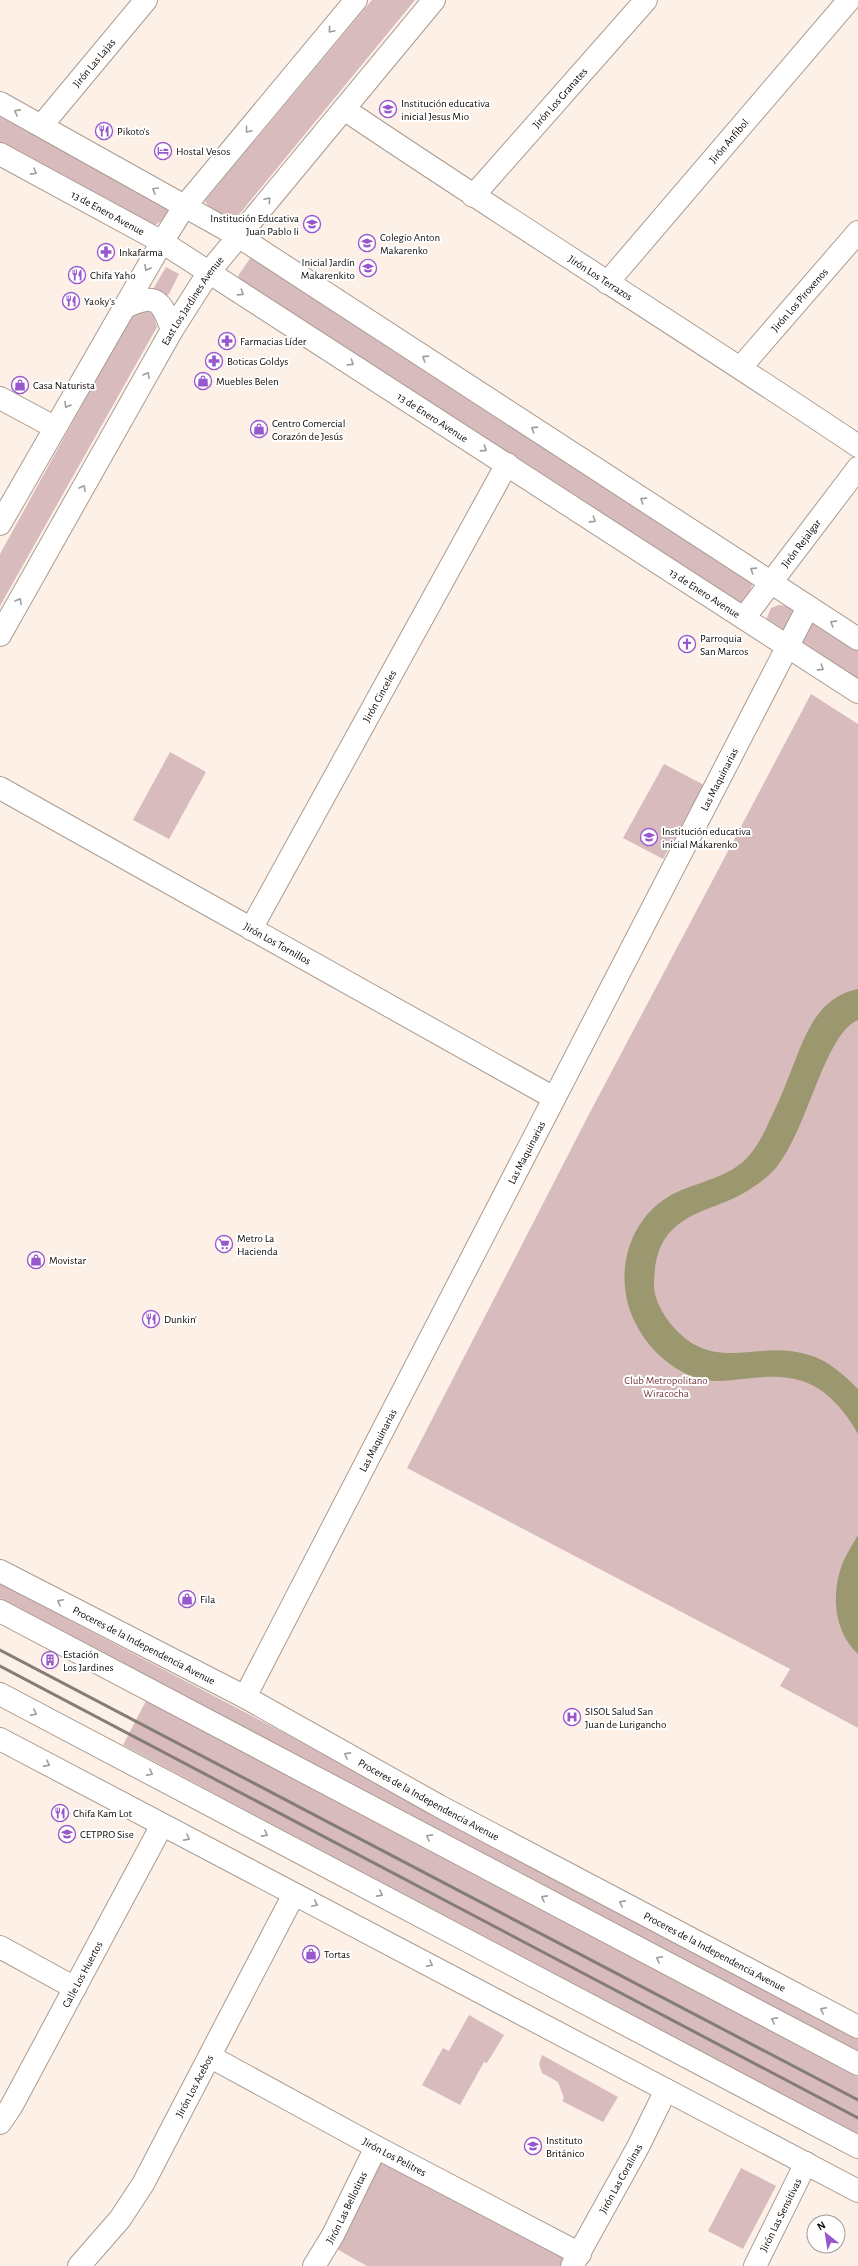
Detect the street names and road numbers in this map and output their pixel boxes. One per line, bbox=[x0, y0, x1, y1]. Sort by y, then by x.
street label: Jirón Las Lajas bbox=[70, 36, 117, 89]
street label: Jirón Los Granates bbox=[530, 66, 589, 130]
street label: Jirón Anfibol bbox=[707, 117, 750, 165]
street label: 13 de Enero Avenue bbox=[70, 188, 147, 237]
street label: Jirón Los Terrazos bbox=[567, 253, 635, 302]
street label: East Los Jardines Avenue bbox=[159, 254, 225, 347]
street label: Jirón Los Piroxenos bbox=[769, 266, 830, 334]
street label: 13 de Enero Avenue bbox=[396, 390, 470, 444]
street label: Jirón Rejalgar bbox=[779, 516, 823, 569]
street label: 13 de Enero Avenue bbox=[668, 566, 742, 620]
street label: Jirón Cinceles bbox=[361, 668, 398, 724]
street label: Las Maquinarias bbox=[698, 746, 740, 812]
street label: Jirón Los Tornillos bbox=[242, 920, 313, 966]
street label: Las Maquinarias bbox=[506, 1119, 547, 1186]
street label: Las Maquinarias bbox=[357, 1407, 398, 1474]
street label: Proceres de la Independencia Avenue bbox=[71, 1604, 217, 1686]
street label: Proceres de la Independencia Avenue bbox=[357, 1756, 501, 1842]
street label: Proceres de la Independencia Avenue bbox=[642, 1910, 788, 1993]
street label: Calle Los Huertos bbox=[60, 1939, 104, 2009]
street label: Jirón Los Acebos bbox=[173, 2053, 215, 2119]
street label: Jirón Los Pelitres bbox=[361, 2135, 428, 2178]
street label: Jirón Las Coralinas bbox=[597, 2142, 644, 2215]
street label: Jirón Las Bellotitas bbox=[324, 2170, 369, 2245]
street label: Jirón Las Sensitivas bbox=[758, 2176, 803, 2253]

